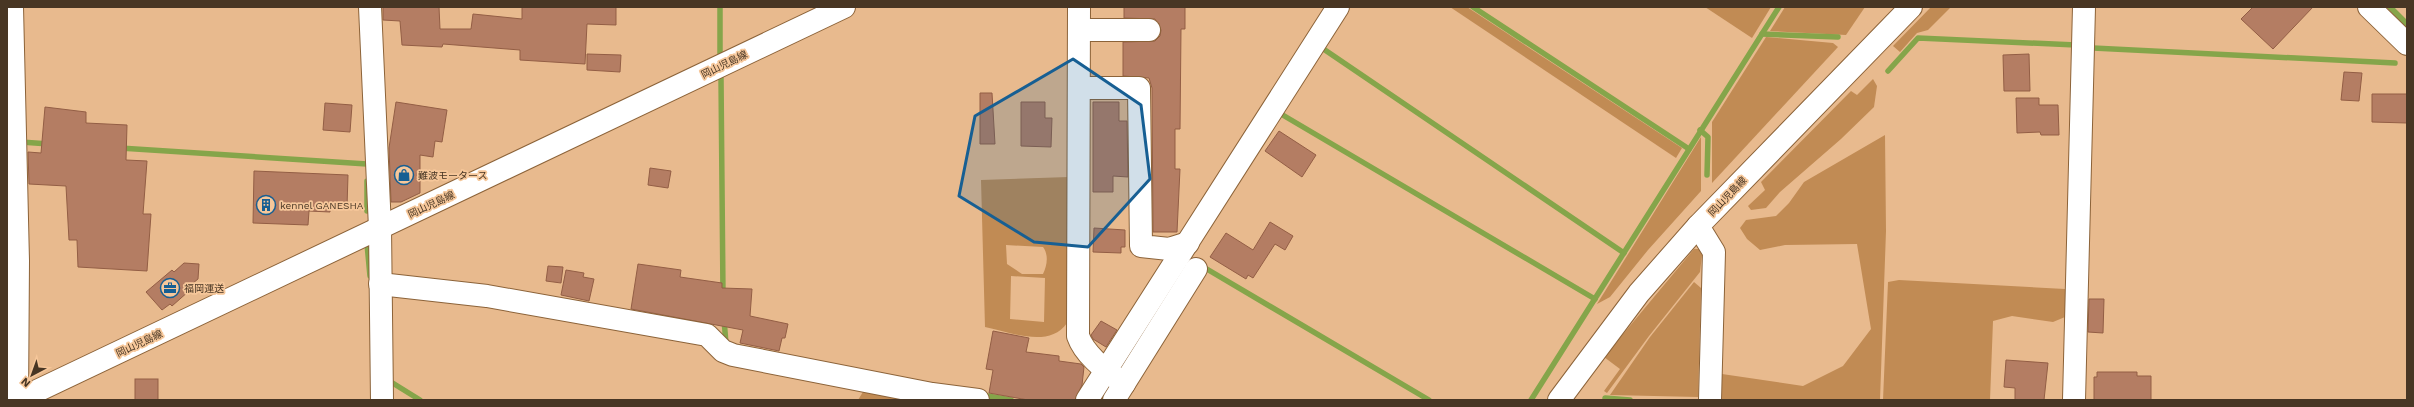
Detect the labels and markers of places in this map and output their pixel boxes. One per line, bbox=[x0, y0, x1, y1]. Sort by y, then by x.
shop icon: 難波モータース bbox=[393, 164, 415, 186]
place label: 難波モータース bbox=[418, 170, 488, 181]
building icon: kennel GANESHA bbox=[255, 194, 277, 216]
place label: kennel GANESHA bbox=[280, 200, 364, 211]
office icon: 福岡運送 bbox=[159, 277, 181, 299]
place label: 福岡運送 bbox=[184, 283, 224, 294]

